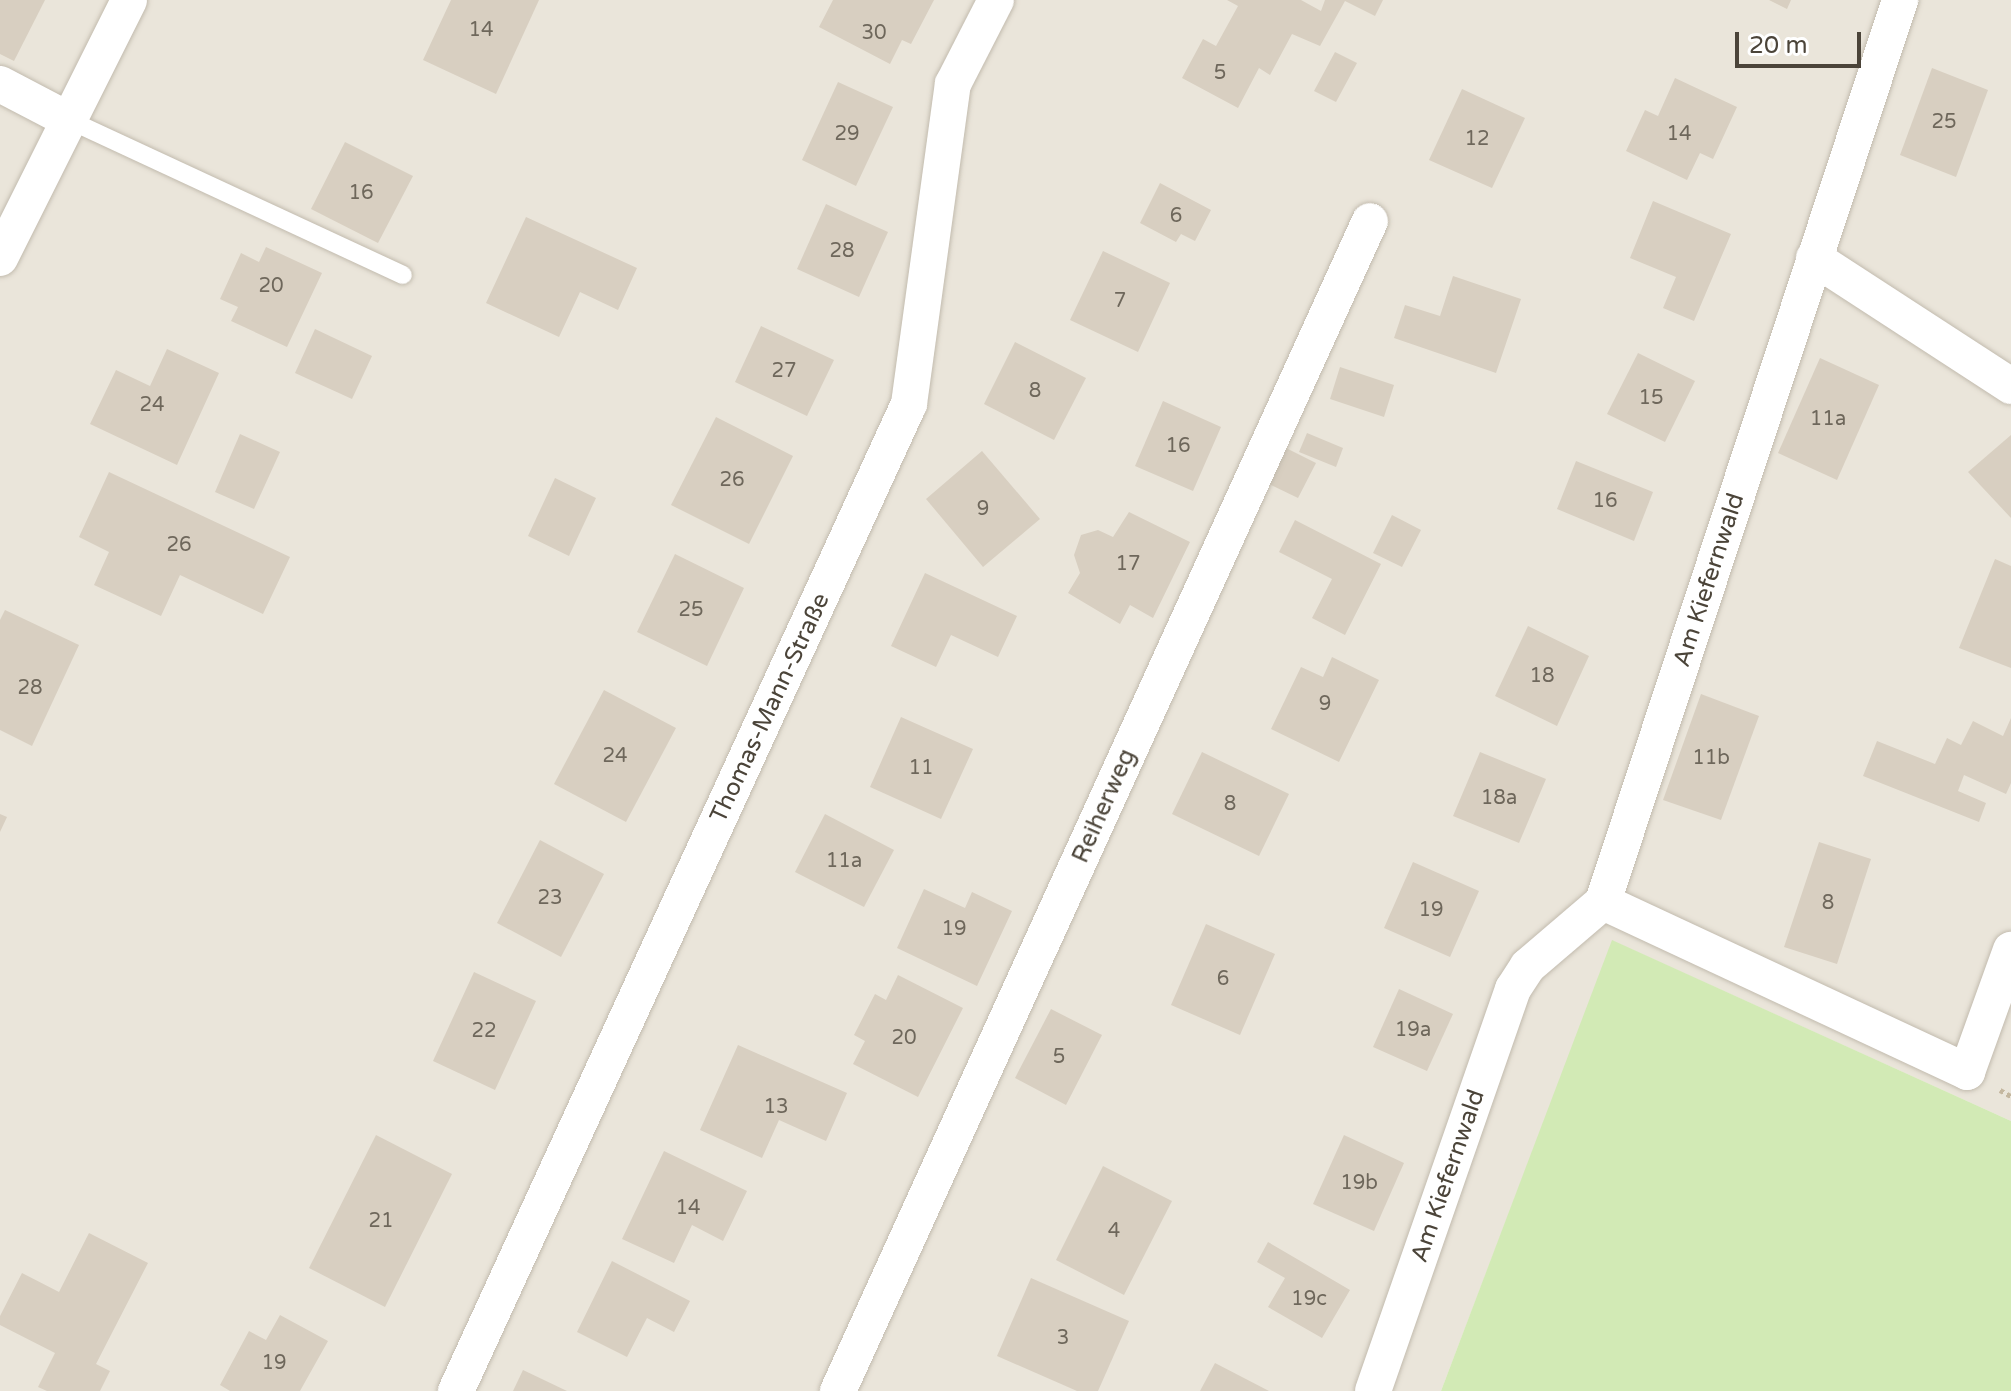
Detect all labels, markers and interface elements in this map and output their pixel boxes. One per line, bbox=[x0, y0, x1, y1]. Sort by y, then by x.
scale bar bbox=[1739, 16, 1865, 66]
house number: 14 bbox=[468, 18, 494, 42]
house number: 30 bbox=[861, 21, 887, 45]
text: 20 m bbox=[1749, 31, 1807, 60]
house number: 5 bbox=[1214, 61, 1226, 85]
house number: 25 bbox=[1931, 110, 1957, 134]
house number: 29 bbox=[834, 122, 860, 146]
house number: 14 bbox=[1666, 122, 1692, 146]
house number: 12 bbox=[1464, 127, 1490, 151]
house number: 16 bbox=[348, 181, 374, 205]
house number: 6 bbox=[1170, 204, 1182, 228]
house number: 28 bbox=[829, 239, 855, 263]
house number: 20 bbox=[258, 274, 284, 298]
house number: 7 bbox=[1114, 289, 1126, 313]
house number: 27 bbox=[771, 359, 797, 383]
house number: 8 bbox=[1029, 379, 1041, 403]
house number: 15 bbox=[1638, 386, 1664, 410]
house number: 24 bbox=[139, 393, 165, 417]
house number: 11a bbox=[1810, 407, 1846, 431]
house number: 16 bbox=[1165, 434, 1191, 458]
house number: 26 bbox=[719, 468, 745, 492]
house number: 16 bbox=[1592, 489, 1618, 513]
street label: Am Kiefernwald bbox=[1667, 490, 1751, 670]
house number: 9 bbox=[977, 497, 989, 521]
house number: 26 bbox=[166, 533, 192, 557]
house number: 17 bbox=[1115, 552, 1141, 576]
street label: Thomas-Mann-Straße bbox=[704, 589, 836, 827]
house number: 25 bbox=[678, 598, 704, 622]
house number: 18 bbox=[1529, 664, 1555, 688]
house number: 28 bbox=[17, 676, 43, 700]
house number: 9 bbox=[1319, 692, 1331, 716]
house number: 24 bbox=[602, 744, 628, 768]
street label: Reiherweg bbox=[1066, 745, 1142, 867]
house number: 11b bbox=[1692, 746, 1730, 770]
house number: 11 bbox=[908, 756, 934, 780]
house number: 18a bbox=[1481, 786, 1517, 810]
house number: 8 bbox=[1224, 792, 1236, 816]
house number: 11a bbox=[826, 849, 862, 873]
house number: 23 bbox=[537, 886, 563, 910]
house number: 8 bbox=[1822, 891, 1834, 915]
house number: 19 bbox=[1418, 898, 1444, 922]
house number: 19 bbox=[941, 917, 967, 941]
house number: 6 bbox=[1217, 967, 1229, 991]
house number: 19a bbox=[1395, 1018, 1431, 1042]
house number: 22 bbox=[471, 1019, 497, 1043]
house number: 20 bbox=[891, 1026, 917, 1050]
house number: 5 bbox=[1053, 1045, 1065, 1069]
street label: Am Kiefernwald bbox=[1405, 1086, 1491, 1266]
house number: 13 bbox=[763, 1095, 789, 1119]
house number: 19b bbox=[1340, 1171, 1378, 1195]
house number: 14 bbox=[675, 1196, 701, 1220]
house number: 21 bbox=[368, 1209, 394, 1233]
house number: 4 bbox=[1108, 1219, 1120, 1243]
house number: 19c bbox=[1291, 1287, 1327, 1311]
house number: 3 bbox=[1057, 1326, 1069, 1350]
house number: 19 bbox=[261, 1351, 287, 1375]

